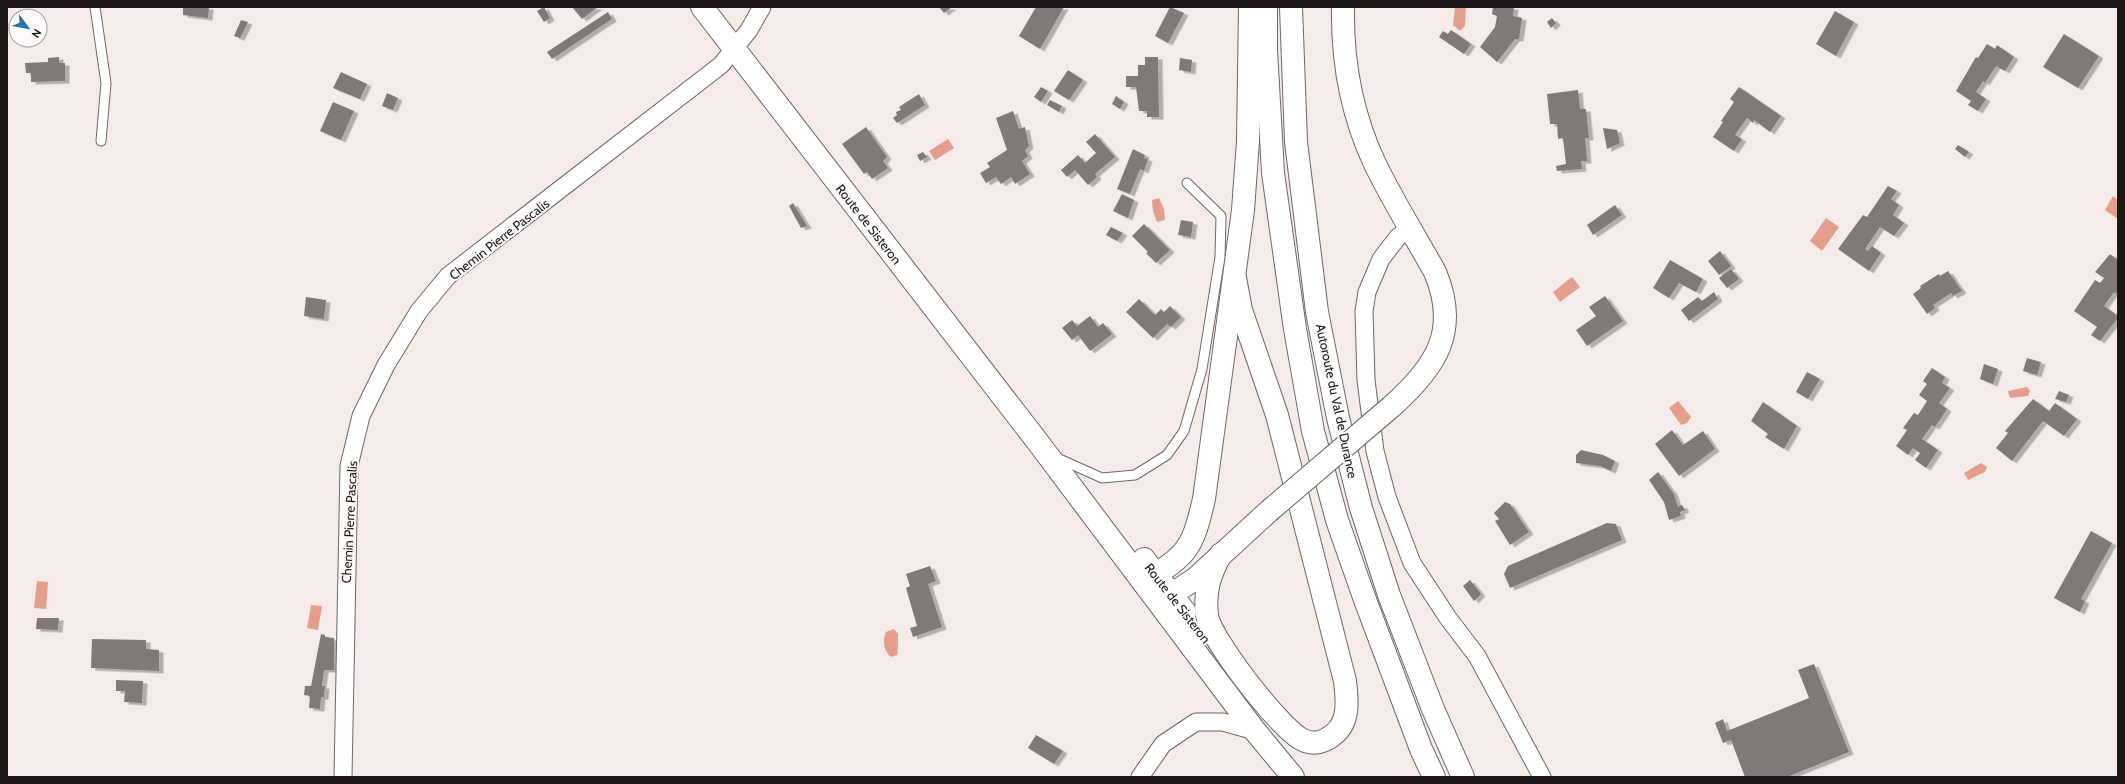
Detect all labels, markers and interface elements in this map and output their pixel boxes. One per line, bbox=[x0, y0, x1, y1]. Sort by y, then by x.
north arrow bbox=[8, 8, 48, 48]
text: N bbox=[28, 26, 44, 40]
street label: Route de Sisteron bbox=[833, 181, 905, 267]
street label: Chemin Pierre Pascalis bbox=[446, 195, 553, 283]
street label: Autoroute du Val de Durance bbox=[1313, 322, 1361, 480]
street label: Chemin Pierre Pascalis bbox=[338, 460, 360, 584]
street label: Route de Sisteron bbox=[1142, 560, 1214, 646]

